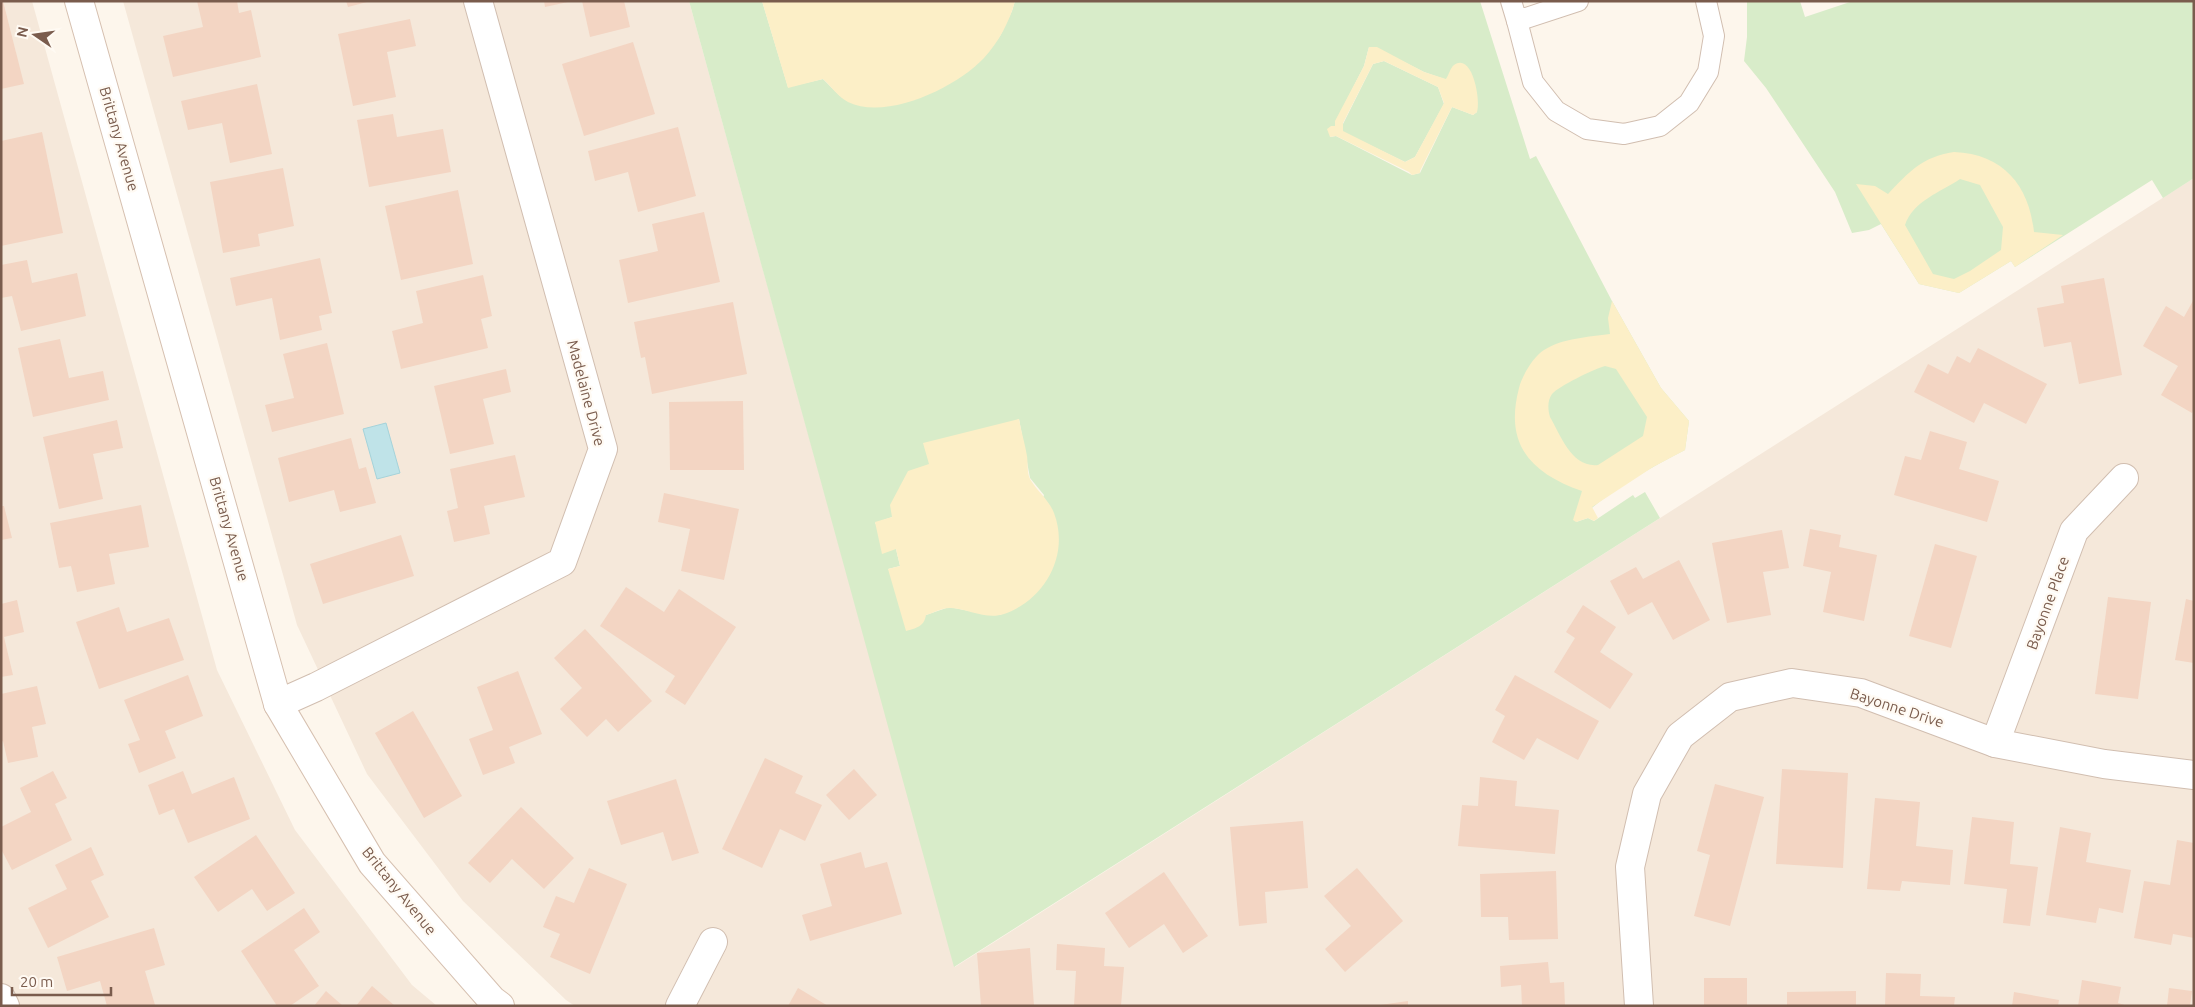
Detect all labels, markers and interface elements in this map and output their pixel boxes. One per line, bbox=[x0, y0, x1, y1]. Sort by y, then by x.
north arrow bbox=[10, 10, 60, 60]
text: N bbox=[13, 25, 31, 39]
street label: Brittany Avenue bbox=[96, 85, 143, 193]
street label: Madelaine Drive bbox=[564, 338, 609, 448]
street label: Brittany Avenue bbox=[206, 475, 253, 583]
street label: Bayonne Place bbox=[2023, 554, 2072, 652]
street label: Bayonne Drive bbox=[1848, 684, 1946, 731]
street label: Brittany Avenue bbox=[359, 843, 440, 938]
scale bar bbox=[12, 964, 111, 996]
text: 20 m bbox=[20, 973, 53, 990]

